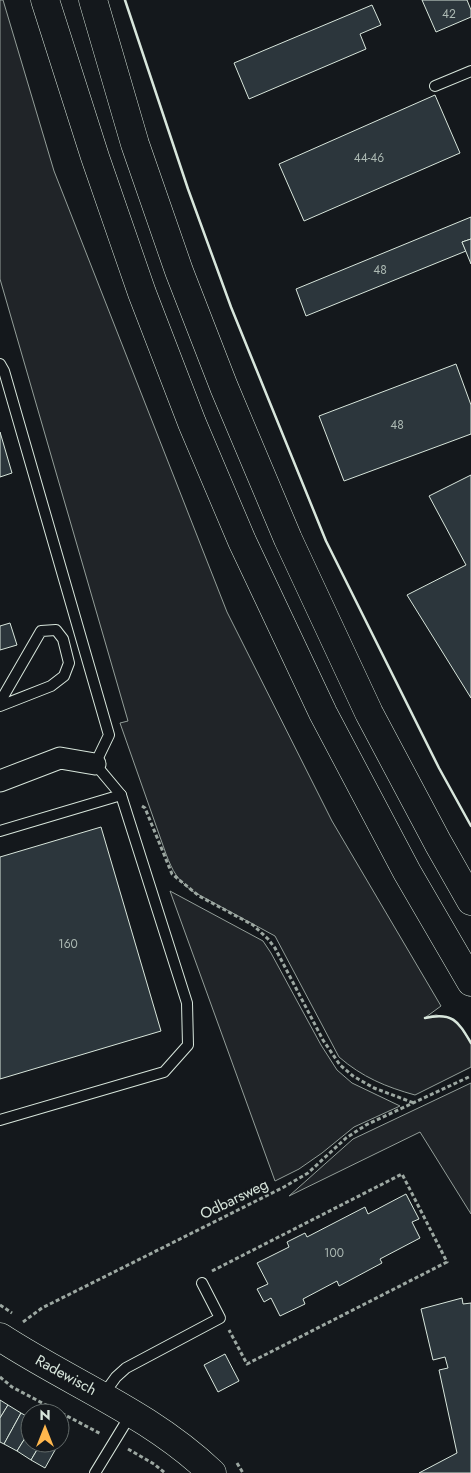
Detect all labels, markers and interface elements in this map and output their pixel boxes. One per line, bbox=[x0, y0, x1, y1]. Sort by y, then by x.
house number: 42 bbox=[442, 5, 456, 23]
house number: 44-46 bbox=[354, 149, 384, 167]
house number: 48 bbox=[373, 261, 387, 279]
house number: 48 bbox=[390, 416, 404, 434]
house number: 160 bbox=[58, 935, 78, 953]
street label: Odbarsweg bbox=[196, 1173, 272, 1225]
house number: 100 bbox=[324, 1244, 344, 1262]
street label: Radewisch bbox=[31, 1349, 101, 1401]
north arrow bbox=[20, 1403, 70, 1453]
text: N bbox=[39, 1405, 51, 1425]

